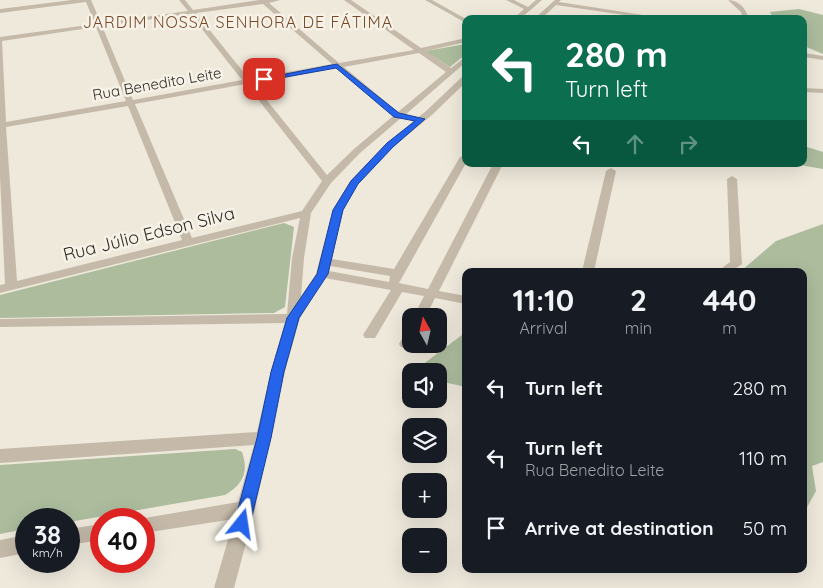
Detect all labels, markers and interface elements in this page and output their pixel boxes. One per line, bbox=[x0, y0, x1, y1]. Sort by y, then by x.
district label: JARDIM NOSSA SENHORA DE FÁTIMA bbox=[83, 12, 393, 32]
text: 280 m bbox=[565, 32, 668, 76]
icon: left bbox=[482, 35, 547, 100]
pin bbox=[243, 58, 285, 100]
street label: Rua Benedito Leite bbox=[91, 63, 223, 104]
icon: arrive bbox=[250, 65, 278, 93]
text: Turn left bbox=[565, 75, 648, 103]
icon: left bbox=[568, 130, 596, 158]
icon: ahead bbox=[621, 130, 649, 158]
icon: right bbox=[674, 130, 702, 158]
street label: Rua Júlio Edson Silva bbox=[61, 201, 237, 266]
text: 11:10 bbox=[513, 281, 574, 319]
text: 2 bbox=[630, 281, 647, 319]
text: 440 bbox=[703, 281, 756, 319]
north arrow bbox=[402, 308, 448, 352]
map controls bbox=[402, 308, 447, 573]
text: Arrival bbox=[519, 318, 567, 338]
text: min bbox=[625, 318, 652, 338]
text: m bbox=[722, 318, 737, 338]
button: sound bbox=[402, 363, 447, 408]
icon: left bbox=[482, 374, 510, 402]
text: Turn left bbox=[525, 376, 603, 400]
text: 280 m bbox=[732, 376, 787, 400]
button: layers bbox=[402, 418, 447, 463]
text: Turn left bbox=[525, 436, 603, 460]
icon: left bbox=[482, 444, 510, 472]
text: 110 m bbox=[739, 446, 787, 470]
text: Rua Benedito Leite bbox=[525, 460, 664, 480]
button: + bbox=[402, 473, 447, 518]
position arrow bbox=[215, 497, 267, 549]
speed limit sign: 40 bbox=[90, 508, 155, 573]
icon: arrive bbox=[482, 514, 510, 542]
text: Arrive at destination bbox=[525, 516, 714, 540]
text: 50 m bbox=[743, 516, 787, 540]
text: 38 bbox=[34, 519, 61, 550]
button: − bbox=[402, 528, 447, 573]
text: km/h bbox=[32, 545, 63, 560]

